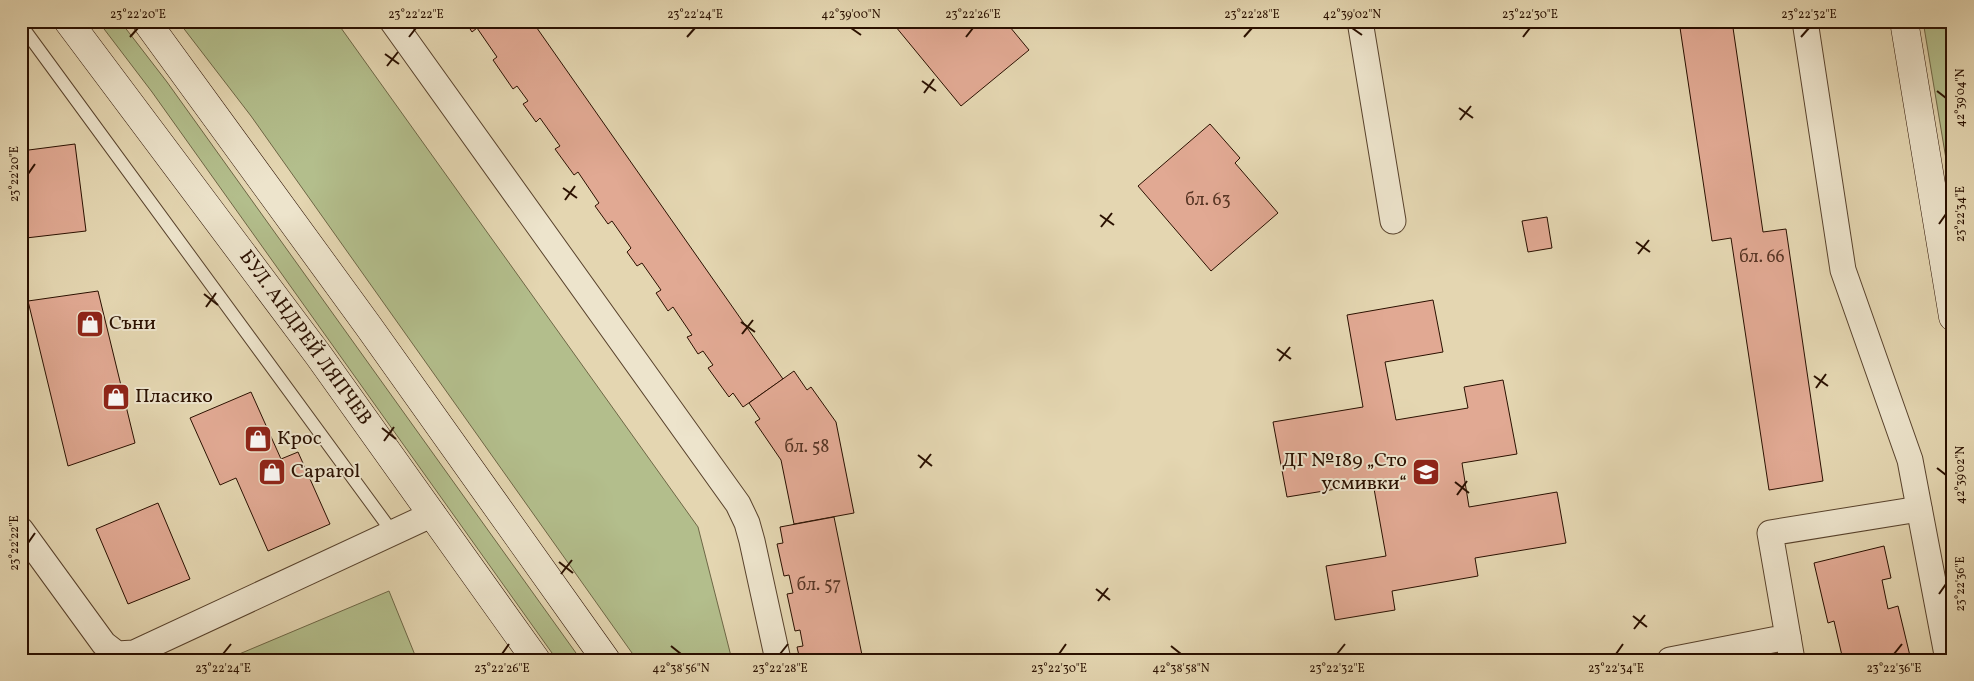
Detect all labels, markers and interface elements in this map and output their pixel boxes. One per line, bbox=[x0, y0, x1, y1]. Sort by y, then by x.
text: 23°22'20"E bbox=[110, 7, 166, 23]
text: 23°22'22"E bbox=[388, 7, 444, 23]
text: 23°22'24"E bbox=[667, 7, 723, 23]
text: 42°39'00"N bbox=[821, 7, 881, 23]
text: 23°22'26"E bbox=[945, 7, 1001, 23]
text: 23°22'28"E bbox=[1224, 7, 1280, 23]
text: 42°39'02"N bbox=[1323, 7, 1381, 23]
text: 23°22'30"E bbox=[1502, 7, 1558, 23]
text: 23°22'32"E bbox=[1781, 7, 1837, 23]
text: 42°39'04"N bbox=[1953, 69, 1969, 127]
text: 23°22'20"E bbox=[7, 146, 23, 202]
text: 23°22'34"E bbox=[1953, 186, 1969, 242]
house number: бл. 63 bbox=[1185, 188, 1231, 213]
street label: БУЛ. АНДРЕЙ ЛЯПЧЕВ bbox=[232, 245, 378, 431]
house number: бл. 66 bbox=[1739, 245, 1785, 270]
shop icon: Съни bbox=[75, 309, 105, 339]
place label: Съни bbox=[109, 310, 156, 338]
shop icon: Пласико bbox=[101, 382, 131, 412]
place label: Пласико bbox=[135, 383, 213, 411]
shop icon: Крос bbox=[243, 424, 273, 454]
place label: Крос bbox=[277, 425, 322, 453]
house number: бл. 58 bbox=[785, 435, 830, 460]
text: 42°39'02"N bbox=[1953, 446, 1969, 504]
place label: ДГ №189 „Сто усмивки“ bbox=[1282, 447, 1407, 498]
shop icon: Caparol bbox=[257, 457, 287, 487]
school or university icon: ДГ №189 „Сто усмивки“ bbox=[1411, 457, 1441, 487]
place label: Caparol bbox=[291, 458, 360, 486]
text: 23°22'22"E bbox=[7, 515, 23, 571]
text: 23°22'36"E bbox=[1953, 556, 1969, 612]
house number: бл. 57 bbox=[797, 573, 841, 598]
text: 23°22'24"E bbox=[195, 661, 251, 677]
text: 23°22'26"E bbox=[474, 661, 530, 677]
text: 42°38'56"N bbox=[652, 661, 710, 677]
text: 23°22'28"E bbox=[752, 661, 808, 677]
text: 23°22'30"E bbox=[1031, 661, 1087, 677]
text: 42°38'58"N bbox=[1152, 661, 1210, 677]
text: 23°22'32"E bbox=[1309, 661, 1365, 677]
text: 23°22'34"E bbox=[1588, 661, 1644, 677]
text: 23°22'36"E bbox=[1866, 661, 1922, 677]

